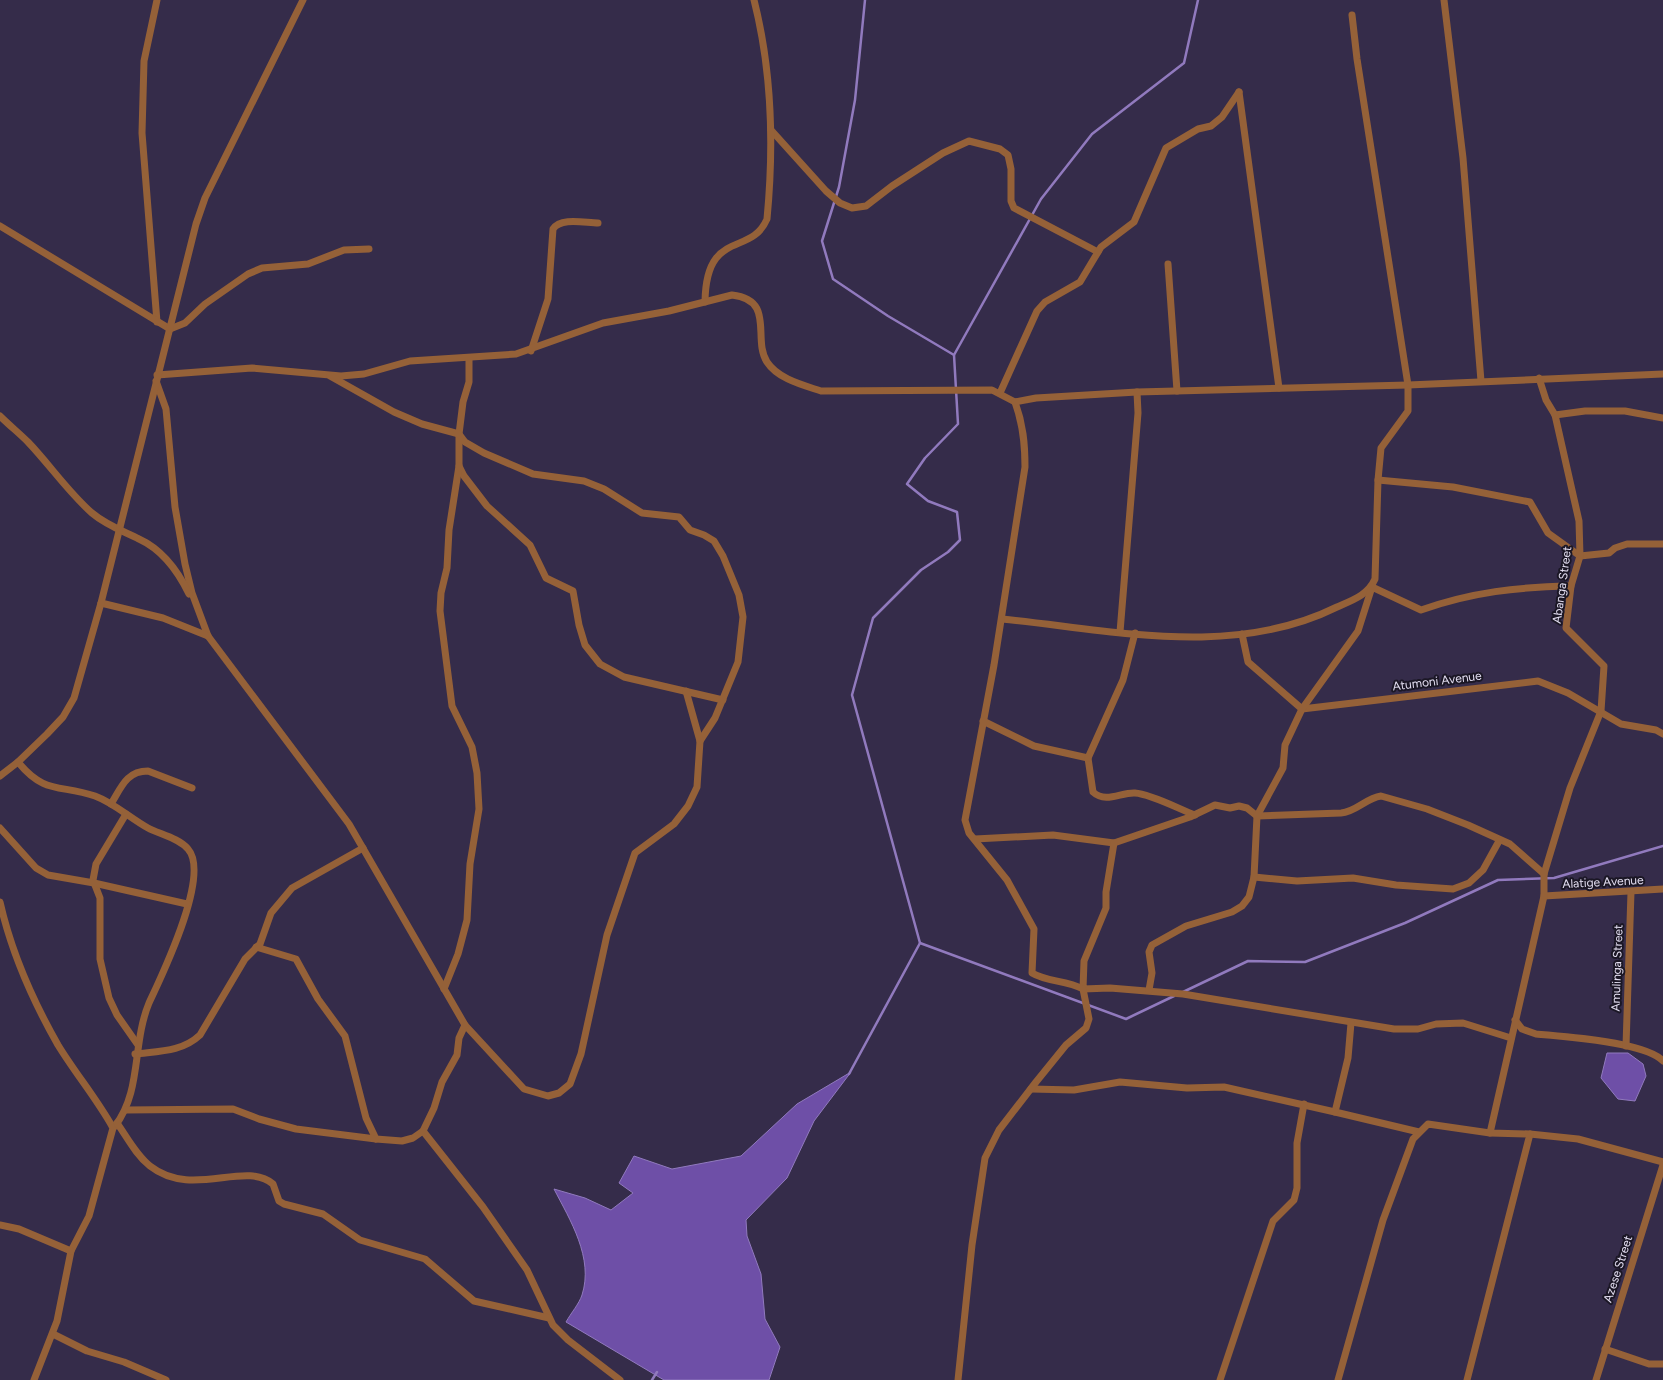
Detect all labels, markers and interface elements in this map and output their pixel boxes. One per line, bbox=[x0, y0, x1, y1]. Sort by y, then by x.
street label: Abanga Street bbox=[1550, 545, 1574, 624]
street label: Atumoni Avenue bbox=[1392, 669, 1483, 693]
street label: Alatige Avenue bbox=[1562, 873, 1644, 891]
street label: Amulinga Street bbox=[1608, 924, 1626, 1012]
street label: Azese Street bbox=[1601, 1233, 1636, 1304]

